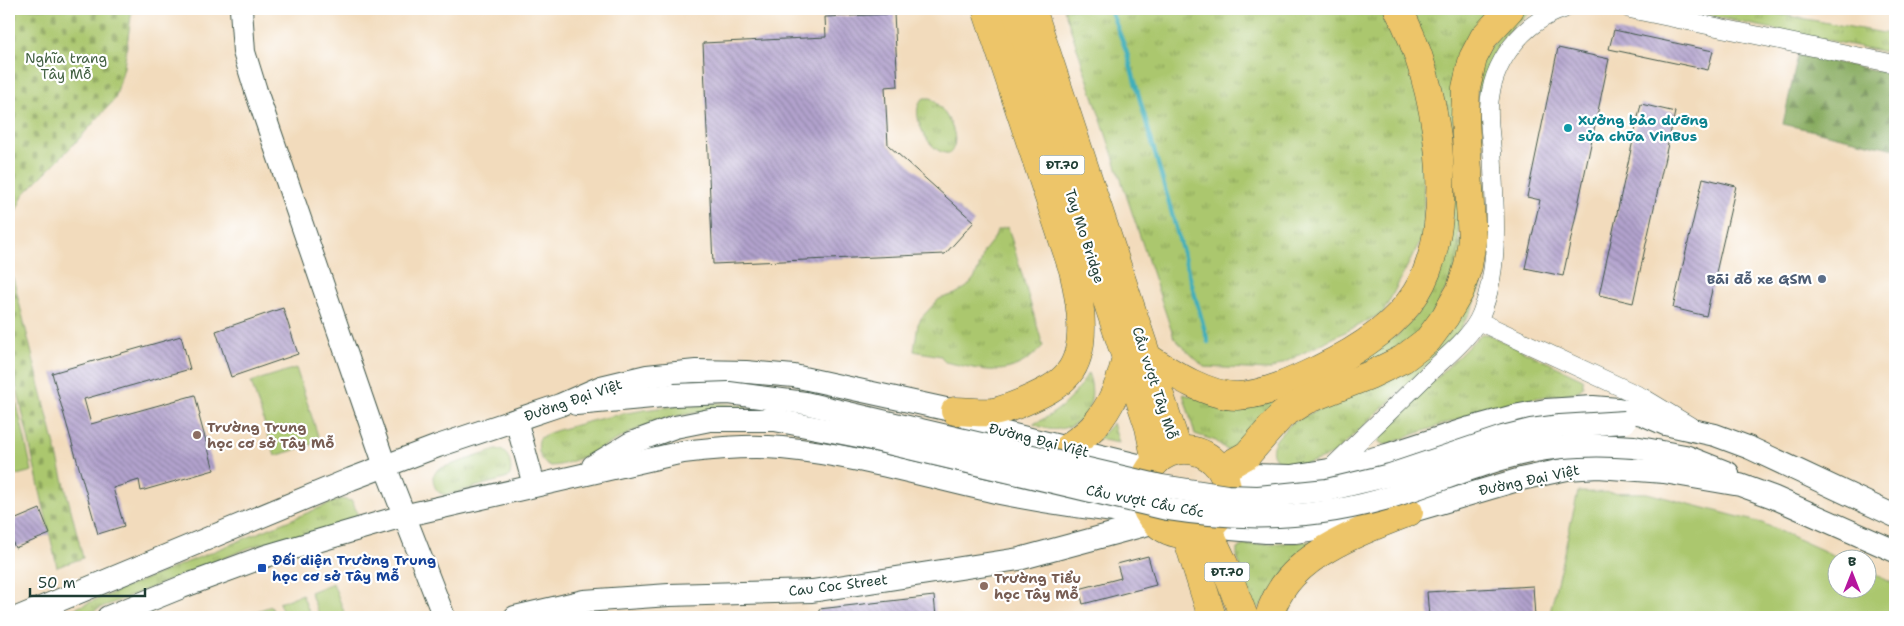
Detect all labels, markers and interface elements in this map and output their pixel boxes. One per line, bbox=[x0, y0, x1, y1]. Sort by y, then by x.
park label: Nghĩa trang Tây Mỗ bbox=[25, 49, 107, 83]
place label: Xưởng bảo dưỡng sửa chữa VinBus bbox=[1578, 111, 1708, 145]
marker: Xưởng bảo dưỡng sửa chữa VinBus bbox=[1562, 122, 1574, 134]
road number: ĐT.70 bbox=[1040, 156, 1084, 174]
street label: Tay Mo Bridge bbox=[1061, 187, 1109, 286]
place label: Bãi đỗ xe GSM bbox=[1707, 270, 1813, 288]
marker: Bãi đỗ xe GSM bbox=[1816, 273, 1828, 285]
street label: Cầu vượt Tây Mỗ bbox=[1128, 324, 1182, 442]
street label: Đường Đại Việt bbox=[522, 375, 624, 425]
place label: Trường Trung học cơ sở Tây Mỗ bbox=[207, 418, 334, 452]
street label: Đường Đại Việt bbox=[987, 419, 1091, 461]
marker: Trường Trung học cơ sở Tây Mỗ bbox=[191, 429, 203, 441]
street label: Đường Đại Việt bbox=[1477, 461, 1581, 499]
street label: Cầu vượt Cầu Cốc bbox=[1084, 481, 1206, 521]
north arrow bbox=[1826, 548, 1876, 598]
place label: Đối diện Trường Trung học cơ sở Tây Mỗ bbox=[272, 551, 436, 585]
text: B bbox=[1848, 552, 1857, 570]
marker: Đối diện Trường Trung học cơ sở Tây Mỗ bbox=[256, 562, 268, 574]
road number: ĐT.70 bbox=[1204, 562, 1250, 582]
scale bar bbox=[30, 566, 145, 598]
place label: Trường Tiểu học Tây Mỗ bbox=[994, 569, 1081, 603]
street label: Cau Coc Street bbox=[788, 570, 888, 600]
text: 50 m bbox=[38, 573, 76, 593]
marker: Trường Tiểu học Tây Mỗ bbox=[978, 580, 990, 592]

